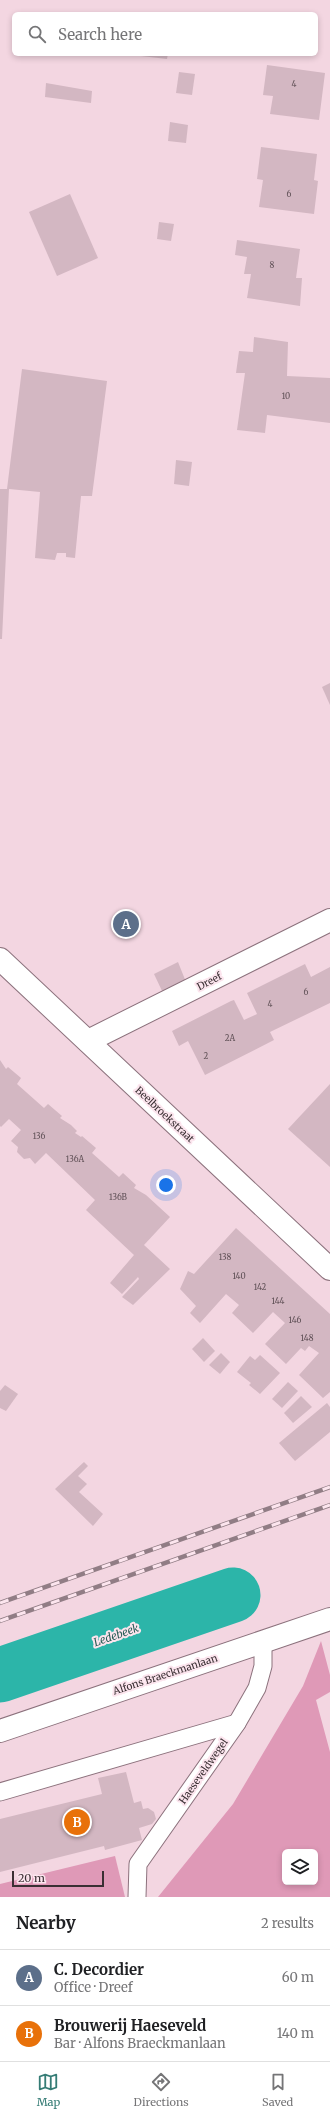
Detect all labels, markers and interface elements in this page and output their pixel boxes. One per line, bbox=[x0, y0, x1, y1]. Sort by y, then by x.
search box bbox=[12, 12, 318, 56]
icon: search bbox=[26, 23, 48, 45]
text: Search here bbox=[58, 25, 142, 44]
house number: 4 bbox=[292, 79, 297, 89]
house number: 6 bbox=[287, 189, 292, 199]
house number: 8 bbox=[270, 260, 275, 270]
house number: 10 bbox=[282, 391, 290, 401]
pin: A bbox=[113, 909, 139, 939]
street label: Dreef bbox=[195, 969, 225, 993]
house number: 6 bbox=[304, 987, 309, 997]
house number: 4 bbox=[268, 999, 273, 1009]
house number: 2A bbox=[225, 1033, 236, 1043]
house number: 2 bbox=[204, 1051, 209, 1061]
street label: Beelbroekstraat bbox=[132, 1084, 197, 1145]
house number: 136 bbox=[33, 1131, 46, 1141]
house number: 136A bbox=[66, 1154, 85, 1164]
your location bbox=[156, 1175, 176, 1195]
house number: 136B bbox=[109, 1192, 128, 1202]
house number: 138 bbox=[219, 1252, 232, 1262]
house number: 140 bbox=[232, 1271, 246, 1281]
house number: 142 bbox=[254, 1282, 266, 1292]
house number: 144 bbox=[271, 1296, 285, 1306]
house number: 146 bbox=[289, 1315, 302, 1325]
house number: 148 bbox=[301, 1333, 314, 1343]
water label: Ledebeek bbox=[92, 1621, 140, 1649]
street label: Alfons Braeckmanlaan bbox=[110, 1651, 219, 1698]
street label: Haeseveldwegel bbox=[176, 1736, 231, 1806]
pin: B bbox=[64, 1807, 90, 1837]
map controls bbox=[282, 1849, 318, 1885]
button: layers bbox=[282, 1849, 318, 1885]
scale bar bbox=[12, 1869, 104, 1888]
text: 20 m bbox=[18, 1871, 45, 1885]
text: Nearby bbox=[16, 1912, 76, 1934]
text: 2 results bbox=[261, 1915, 314, 1932]
text: C. Decordier bbox=[54, 1960, 144, 1979]
text: A bbox=[24, 1969, 34, 1986]
text: 60 m bbox=[282, 1969, 314, 1986]
text: Office · Dreef bbox=[54, 1979, 133, 1996]
text: Brouwerij Haeseveld bbox=[54, 2016, 206, 2035]
text: B bbox=[24, 2025, 34, 2042]
text: 140 m bbox=[277, 2025, 314, 2042]
text: Bar · Alfons Braeckmanlaan bbox=[54, 2035, 226, 2052]
tab: Map bbox=[37, 2071, 60, 2109]
tab: Directions bbox=[134, 2071, 189, 2109]
tab: Saved bbox=[262, 2071, 293, 2109]

